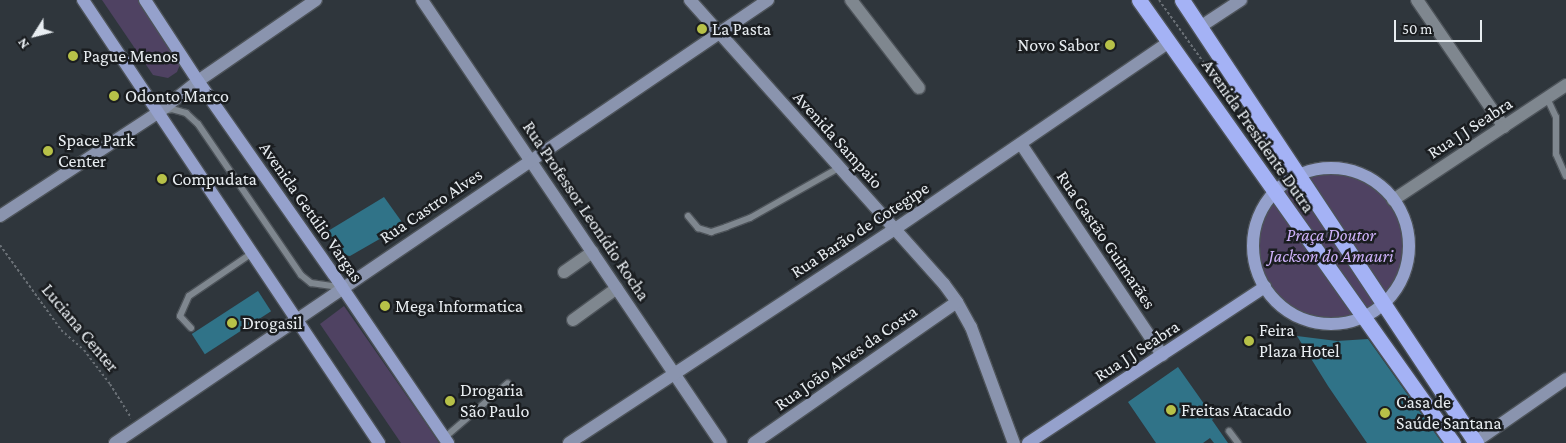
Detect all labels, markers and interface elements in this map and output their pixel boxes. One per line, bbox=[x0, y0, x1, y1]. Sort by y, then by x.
north arrow bbox=[10, 10, 60, 60]
scale bar bbox=[1396, 10, 1484, 42]
place label: La Pasta bbox=[712, 18, 771, 40]
text: 50 m bbox=[1402, 21, 1432, 37]
marker: La Pasta bbox=[696, 23, 708, 35]
place label: Novo Sabor bbox=[1018, 34, 1100, 56]
text: N bbox=[14, 35, 32, 52]
marker: Novo Sabor bbox=[1104, 39, 1116, 51]
place label: Pague Menos bbox=[83, 45, 178, 67]
marker: Pague Menos bbox=[67, 50, 79, 62]
street label: Avenida Presidente Dutra bbox=[1197, 55, 1319, 217]
place label: Odonto Marco bbox=[125, 85, 229, 107]
street label: Avenida Sampaio bbox=[788, 87, 888, 193]
marker: Odonto Marco bbox=[107, 89, 121, 103]
street label: Rua J J Seabra bbox=[1423, 93, 1517, 163]
street label: Rua Professor Leonídio Rocha bbox=[518, 117, 654, 305]
place label: Space Park Center bbox=[58, 130, 135, 172]
street label: Avenida Getúlio Vargas bbox=[255, 138, 367, 286]
marker: Space Park Center bbox=[42, 145, 54, 157]
street label: Rua Castro Alves bbox=[376, 164, 486, 248]
street label: Rua Gastão Guimarães bbox=[1052, 167, 1160, 313]
place label: Compudata bbox=[172, 168, 257, 190]
marker: Compudata bbox=[156, 173, 168, 185]
street label: Rua Barão de Cotegipe bbox=[787, 177, 933, 283]
park label: Praça Doutor Jackson do Amauri bbox=[1268, 225, 1394, 268]
street label: Luciana Center bbox=[37, 279, 123, 377]
place label: Mega Informatica bbox=[395, 295, 523, 317]
marker: Mega Informatica bbox=[379, 300, 391, 312]
street label: Rua João Alves da Costa bbox=[770, 301, 922, 415]
place label: Drogasil bbox=[242, 312, 302, 334]
street label: Rua J J Seabra bbox=[1090, 316, 1184, 386]
marker: Drogasil bbox=[226, 317, 238, 329]
place label: Feira Plaza Hotel bbox=[1259, 320, 1340, 362]
marker: Feira Plaza Hotel bbox=[1243, 335, 1255, 347]
place label: Drogaria São Paulo bbox=[460, 380, 529, 422]
place label: Casa de Saúde Santana bbox=[1396, 392, 1502, 434]
marker: Drogaria São Paulo bbox=[444, 395, 456, 407]
place label: Freitas Atacado bbox=[1181, 399, 1292, 421]
marker: Freitas Atacado bbox=[1165, 404, 1177, 416]
marker: Casa de Saúde Santana bbox=[1378, 406, 1392, 420]

